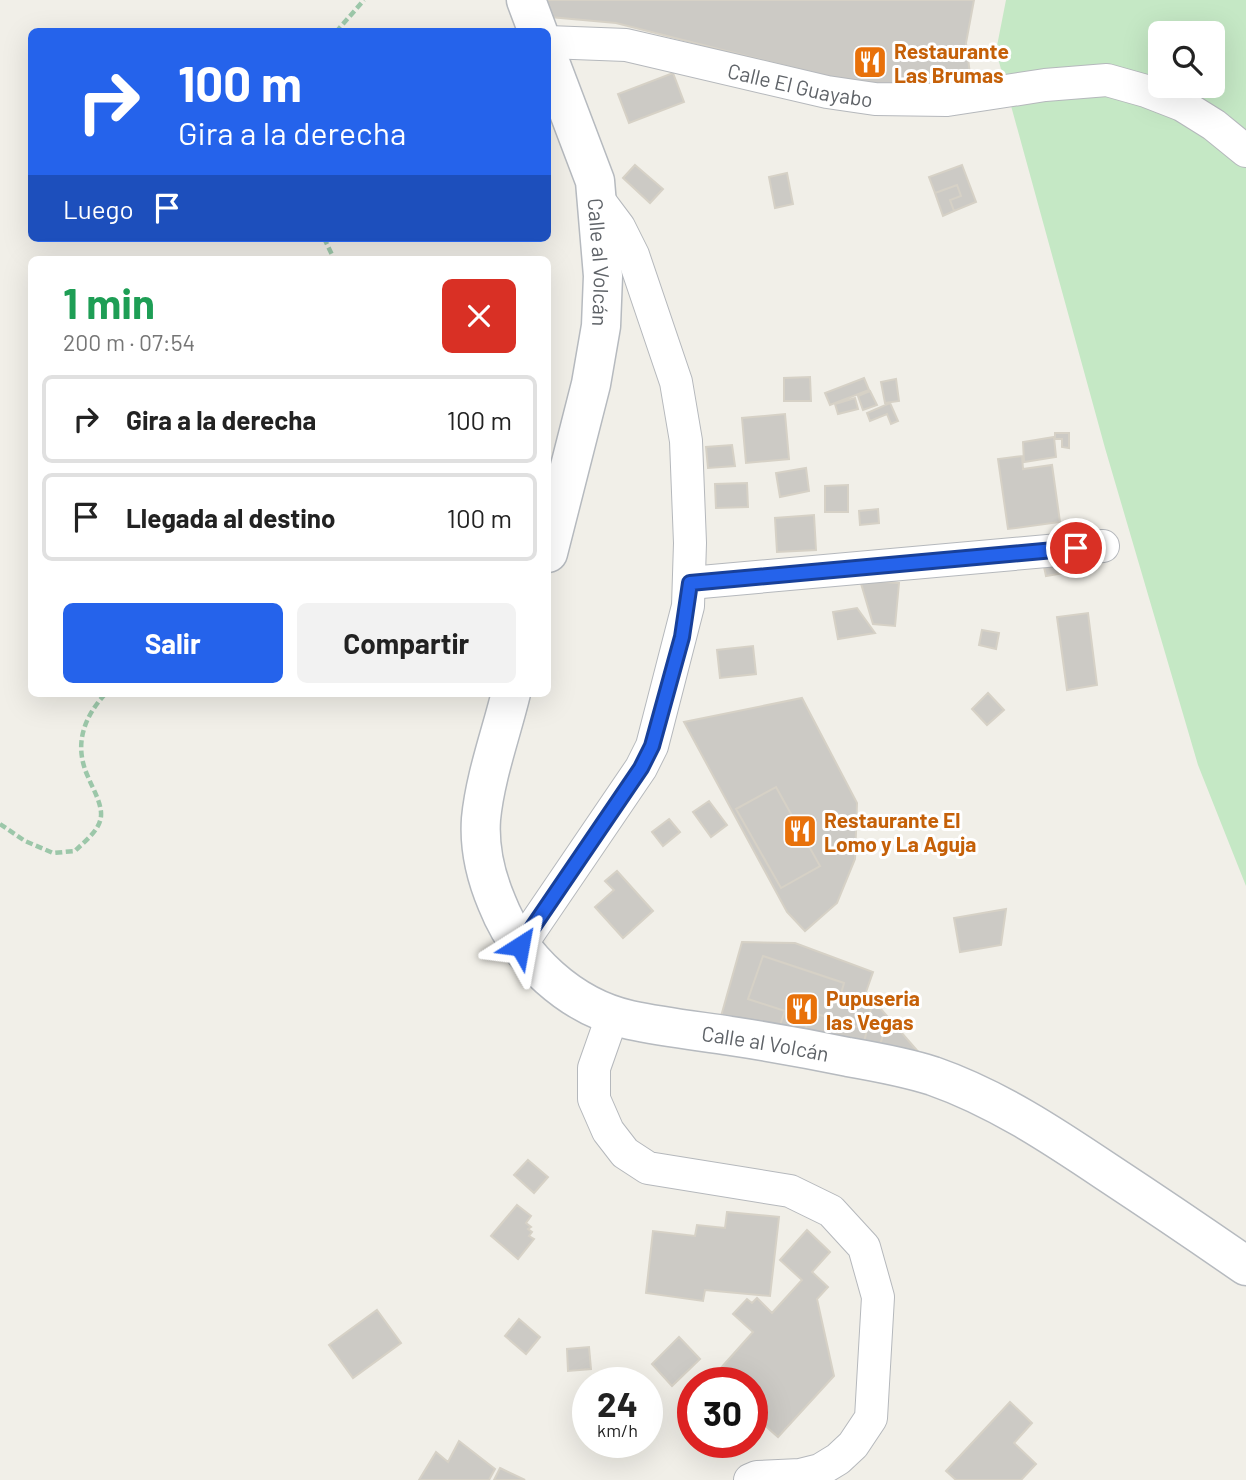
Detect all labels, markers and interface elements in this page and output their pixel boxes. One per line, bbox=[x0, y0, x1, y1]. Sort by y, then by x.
map controls bbox=[1148, 21, 1225, 98]
button: search bbox=[1148, 21, 1225, 98]
place label: Restaurante Las Brumas bbox=[894, 38, 1009, 87]
restaurant icon: Restaurante Las Brumas bbox=[851, 43, 889, 81]
text: 100 m bbox=[178, 53, 302, 112]
icon: right bbox=[63, 56, 154, 147]
street label: Calle El Guayabo bbox=[725, 57, 875, 111]
text: Gira a la derecha bbox=[178, 113, 406, 151]
icon: arrive bbox=[148, 189, 186, 227]
text: Luego bbox=[63, 193, 134, 224]
street label: Calle al Volcán bbox=[584, 197, 616, 327]
text: 1 min bbox=[63, 277, 155, 327]
button: close bbox=[442, 279, 516, 353]
text: 200 m · 07:54 bbox=[63, 328, 195, 356]
icon: right bbox=[67, 400, 105, 438]
text: Gira a la derecha bbox=[126, 404, 316, 435]
text: 100 m bbox=[447, 404, 512, 435]
icon: arrive bbox=[67, 498, 105, 536]
text: Llegada al destino bbox=[126, 502, 335, 533]
text: 100 m bbox=[447, 502, 512, 533]
pin bbox=[1046, 518, 1106, 578]
icon: arrive bbox=[1057, 529, 1095, 567]
button: Salir bbox=[63, 603, 283, 683]
button: Compartir bbox=[297, 603, 516, 683]
place label: Restaurante El Lomo y La Aguja bbox=[824, 807, 976, 856]
restaurant icon: Restaurante El Lomo y La Aguja bbox=[781, 812, 819, 850]
position arrow bbox=[483, 909, 557, 983]
place label: Pupuseria las Vegas bbox=[826, 985, 920, 1034]
restaurant icon: Pupuseria las Vegas bbox=[783, 990, 821, 1028]
street label: Calle al Volcán bbox=[700, 1019, 831, 1065]
speed limit sign: 30 bbox=[677, 1367, 768, 1458]
text: 24 bbox=[597, 1382, 638, 1424]
text: km/h bbox=[597, 1419, 638, 1441]

